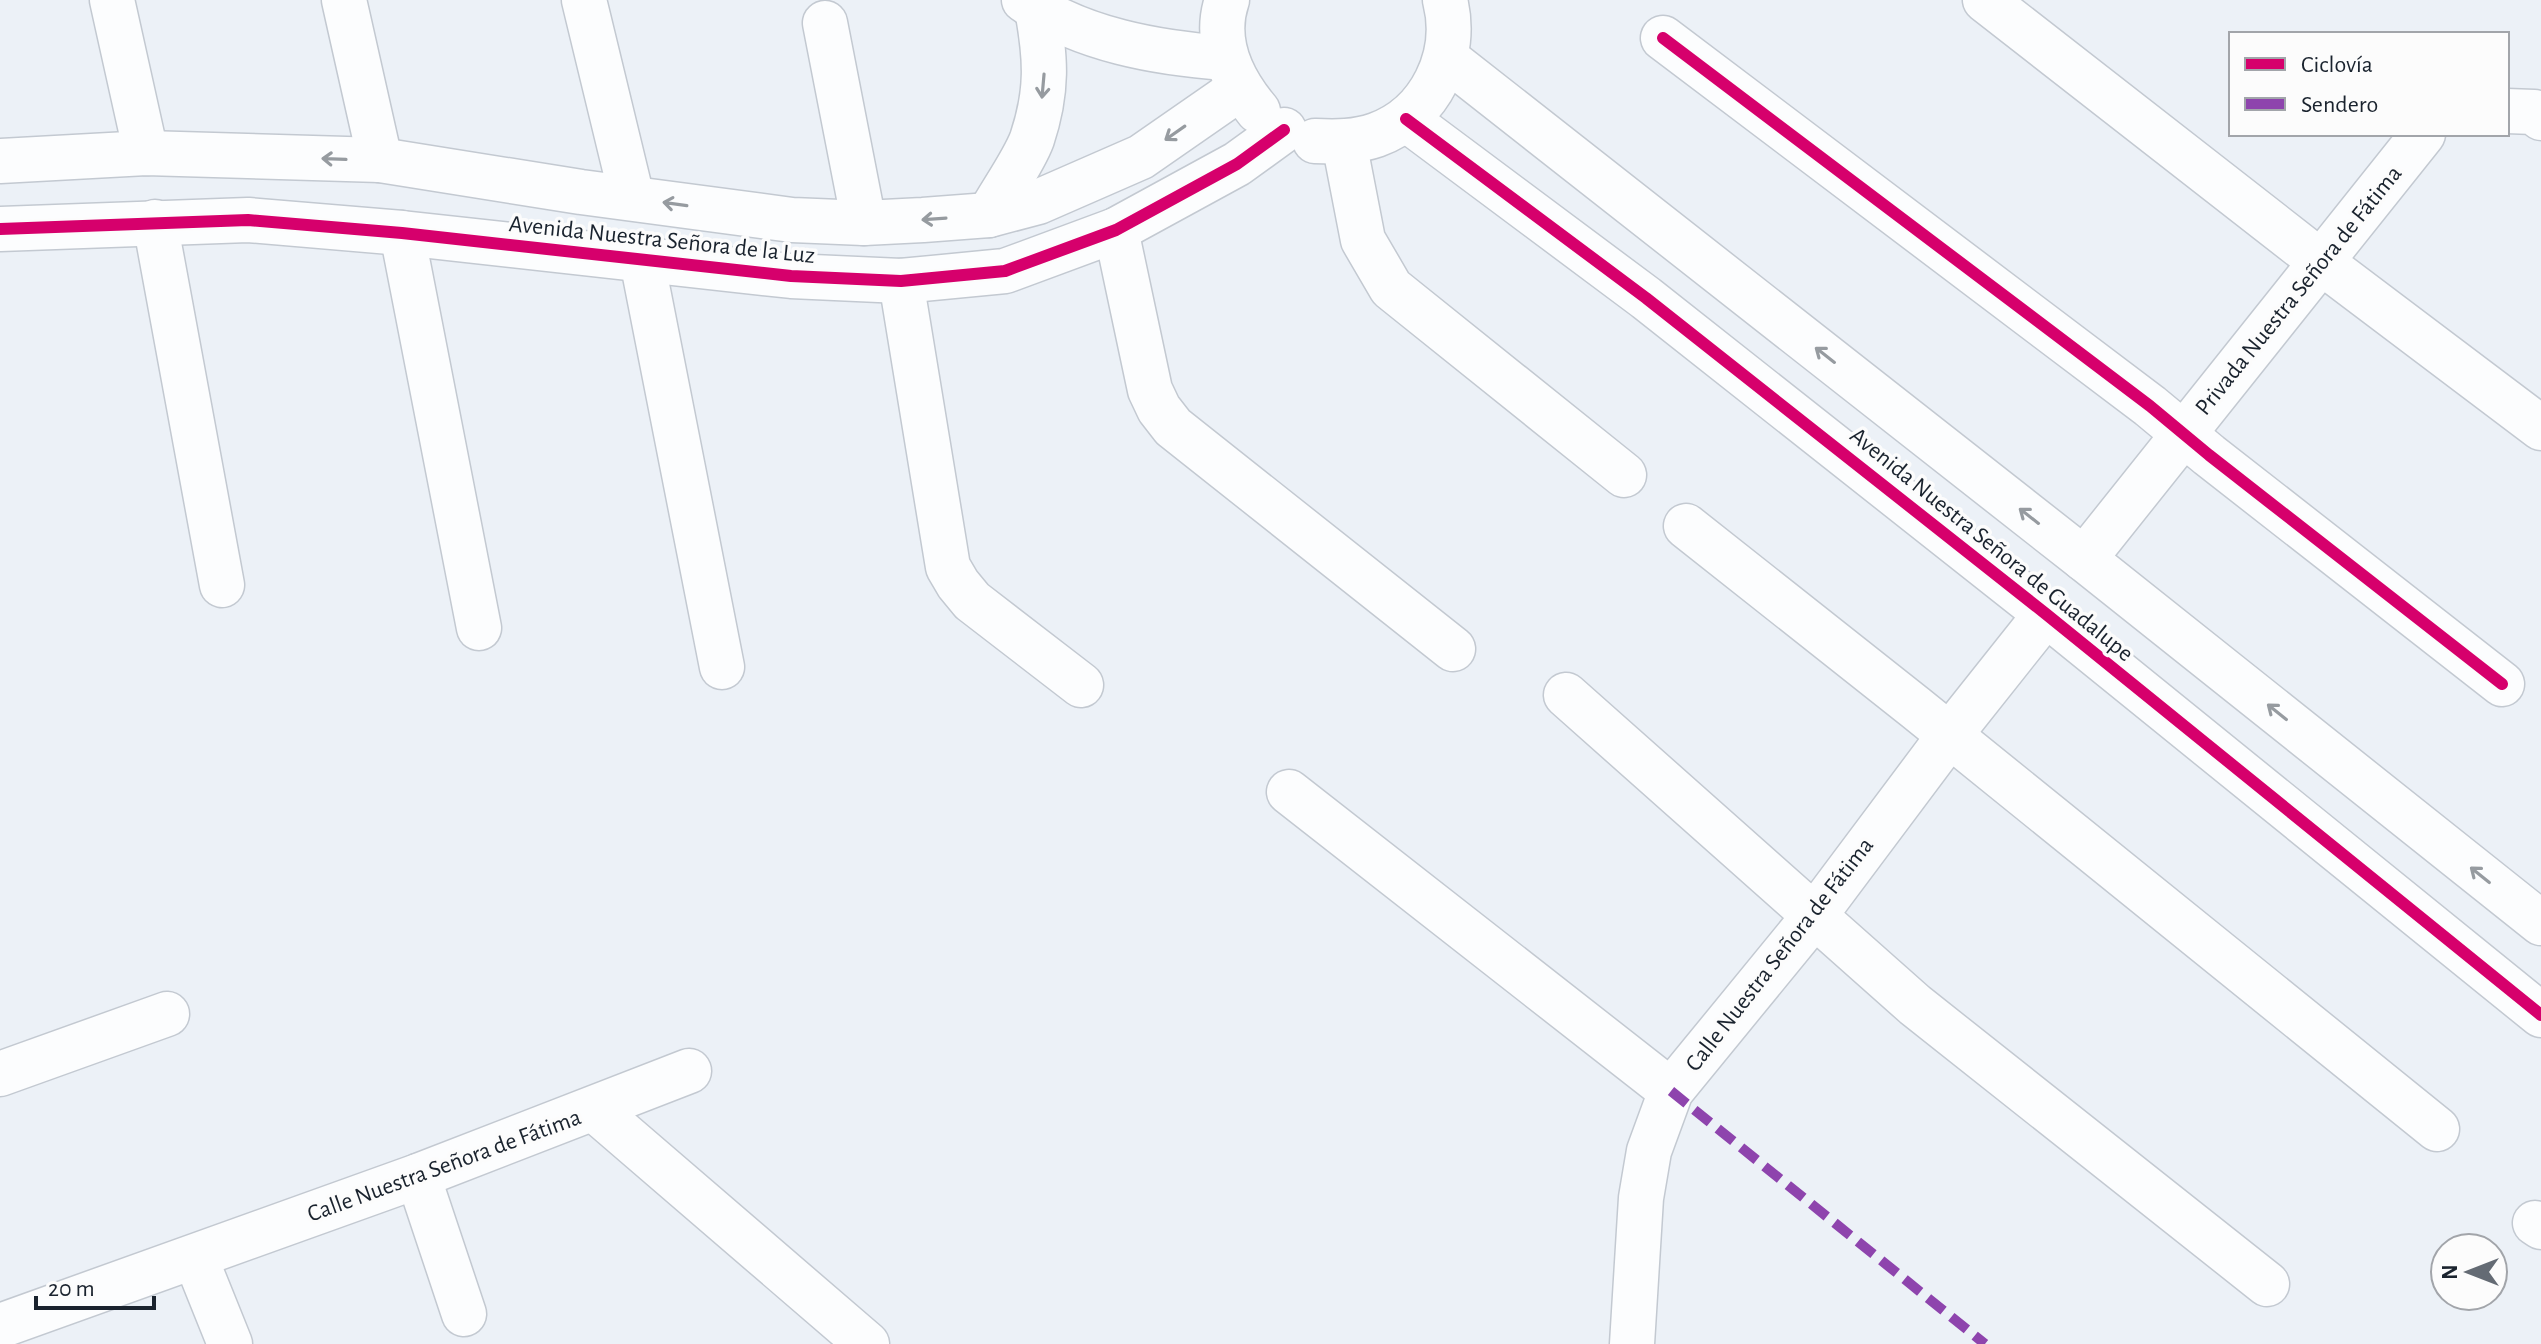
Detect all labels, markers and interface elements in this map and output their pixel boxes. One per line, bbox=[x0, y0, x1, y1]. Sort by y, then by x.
legend bbox=[2229, 32, 2509, 136]
text: Ciclovía bbox=[2301, 53, 2373, 77]
one-way arrow bbox=[1035, 72, 1050, 99]
text: Sendero bbox=[2301, 93, 2378, 117]
one-way arrow bbox=[1165, 125, 1187, 141]
one-way arrow bbox=[322, 151, 348, 166]
street label: Privada Nuestra Señora de Fátima bbox=[2191, 161, 2407, 420]
one-way arrow bbox=[663, 196, 688, 211]
street label: Avenida Nuestra Señora de la Luz bbox=[508, 212, 816, 268]
one-way arrow bbox=[921, 212, 948, 227]
one-way arrow bbox=[1815, 346, 1836, 364]
street label: Avenida Nuestra Señora de Guadalupe bbox=[1845, 423, 2137, 666]
one-way arrow bbox=[2019, 507, 2040, 524]
one-way arrow bbox=[2267, 704, 2288, 721]
street label: Calle Nuestra Señora de Fátima bbox=[1681, 833, 1878, 1076]
one-way arrow bbox=[2470, 866, 2491, 883]
street label: Calle Nuestra Señora de Fátima bbox=[304, 1105, 584, 1227]
north arrow bbox=[2429, 1232, 2509, 1312]
scale bar bbox=[36, 1260, 154, 1310]
text: N bbox=[2439, 1264, 2461, 1280]
text: 20 m bbox=[48, 1277, 95, 1301]

